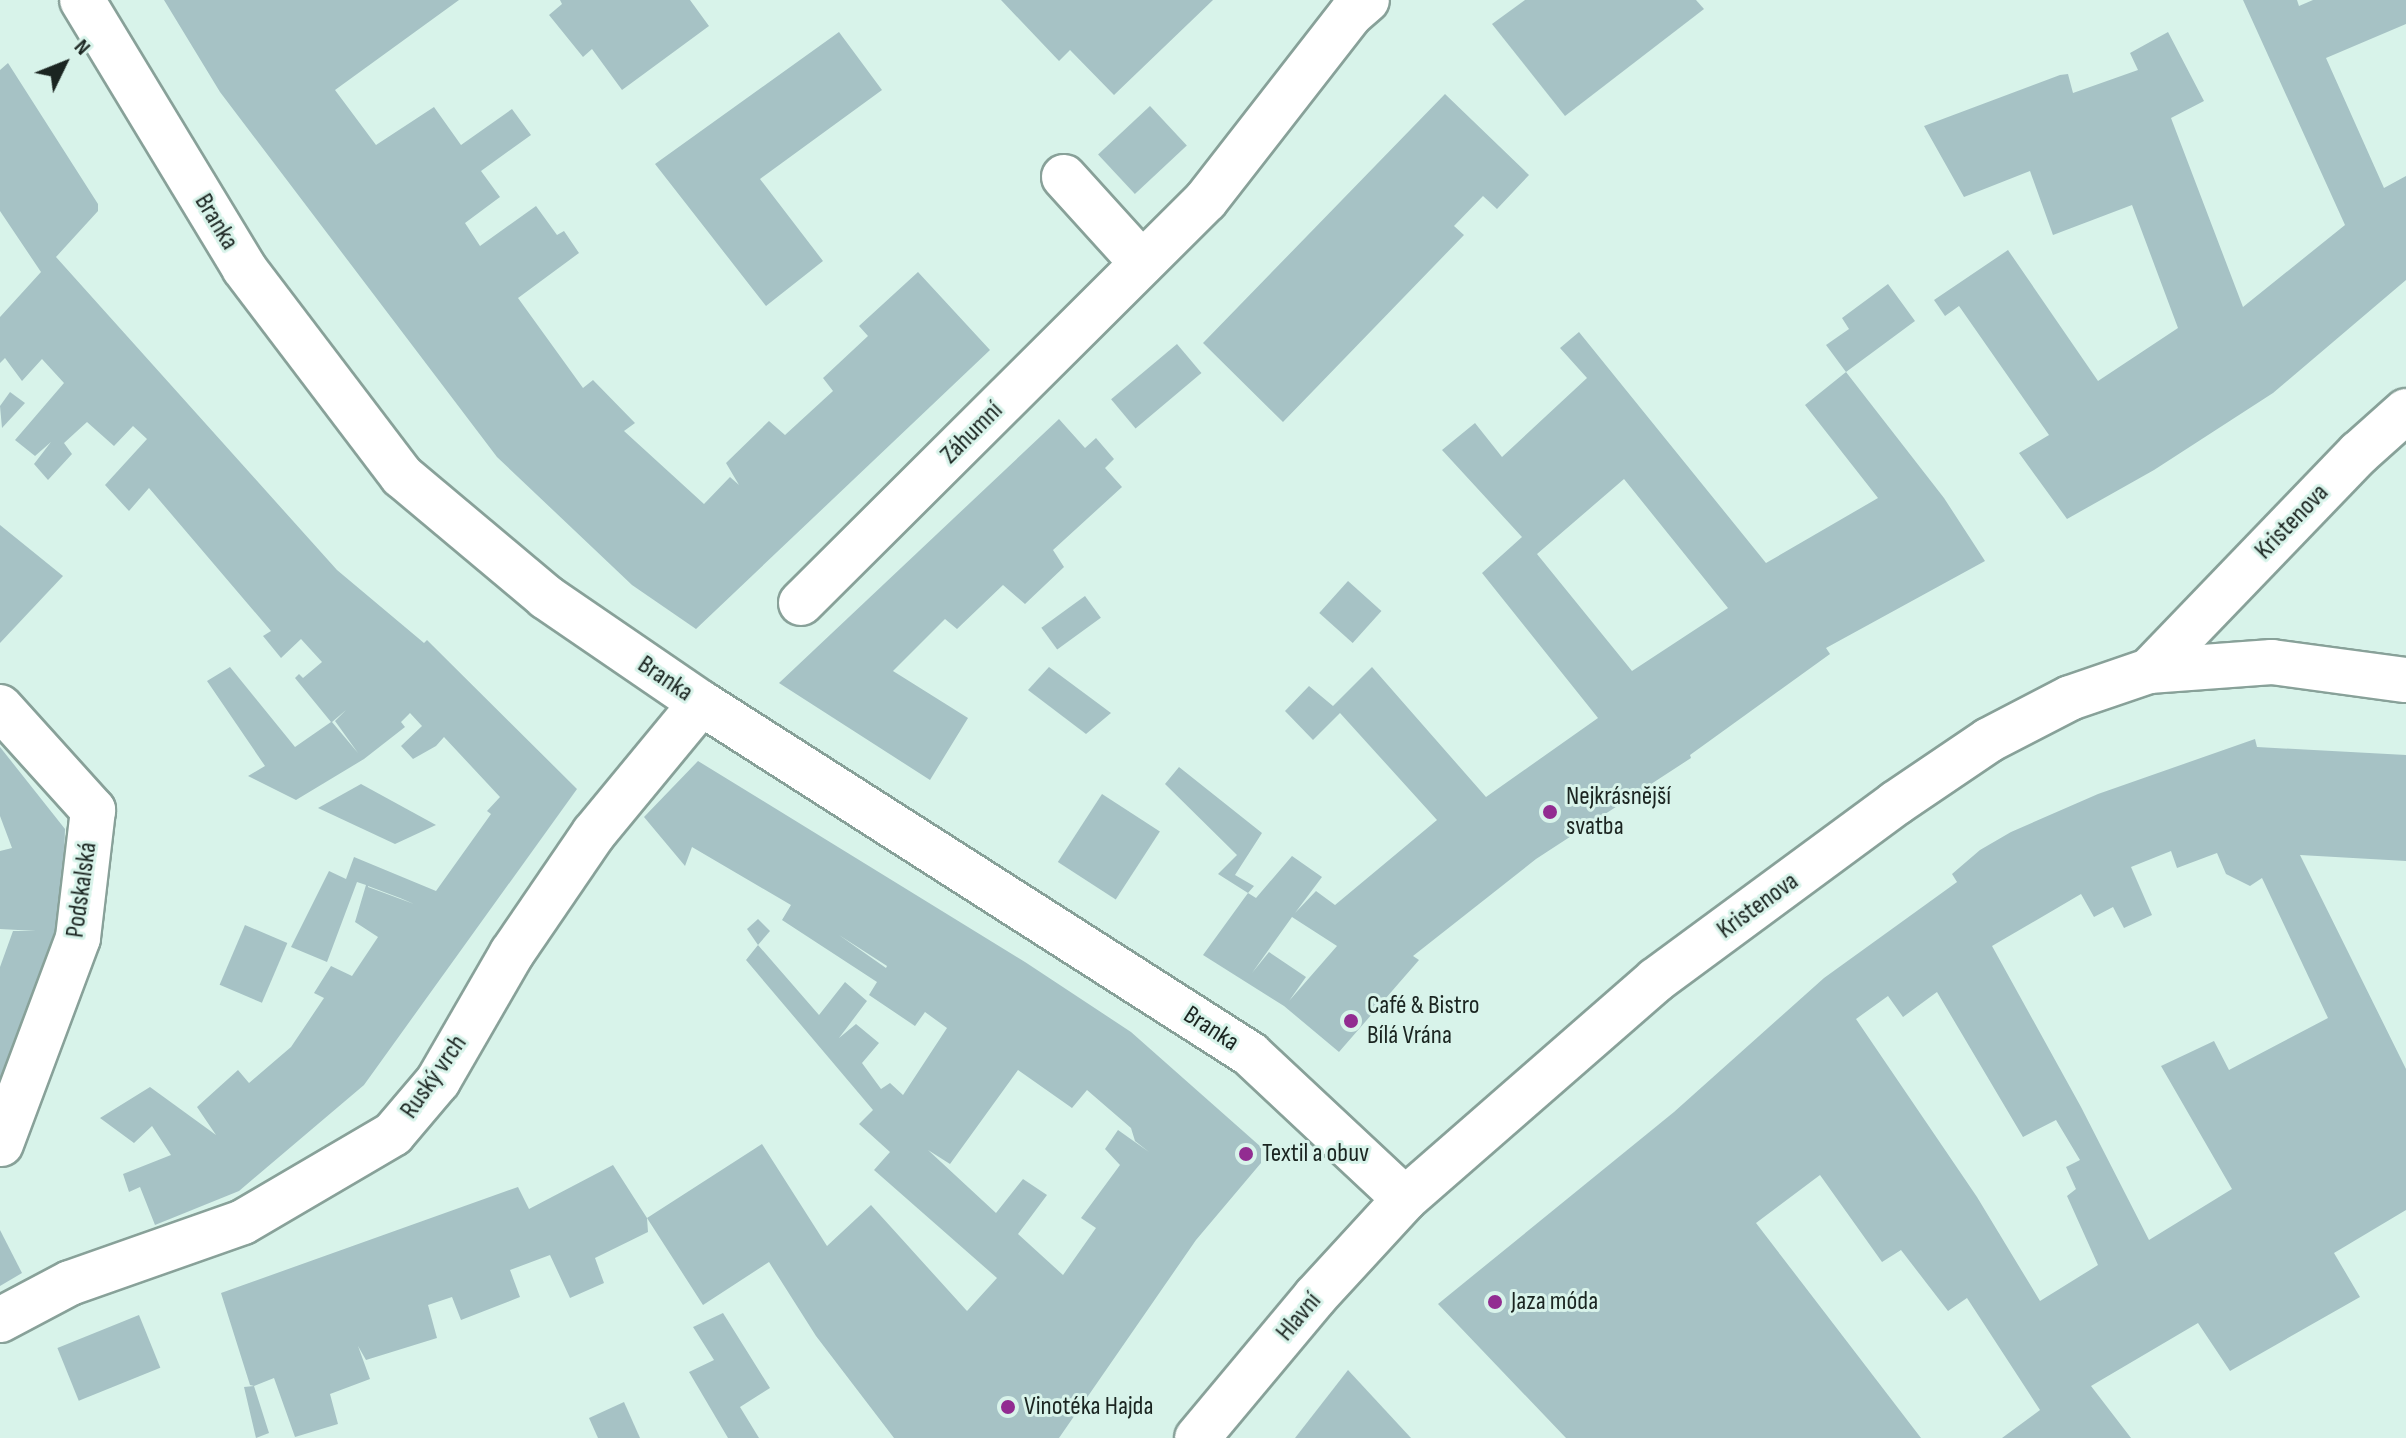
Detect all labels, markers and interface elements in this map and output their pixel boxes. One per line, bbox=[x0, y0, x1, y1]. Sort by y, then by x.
north arrow bbox=[24, 24, 104, 104]
text: N bbox=[68, 34, 96, 61]
street label: Branka bbox=[187, 188, 245, 256]
street label: Záhumní bbox=[934, 395, 1010, 471]
street label: Kristenova bbox=[2249, 478, 2335, 566]
street label: Branka bbox=[632, 649, 698, 709]
place label: Nejkrásnější svatba bbox=[1566, 781, 1671, 842]
marker: Nejkrásnější svatba bbox=[1541, 803, 1559, 821]
street label: Podskalská bbox=[60, 840, 104, 940]
street label: Kristenova bbox=[1711, 866, 1805, 946]
place label: Café & Bistro Bílá Vrána bbox=[1367, 990, 1479, 1052]
street label: Branka bbox=[1177, 1000, 1245, 1058]
marker: Café & Bistro Bílá Vrána bbox=[1342, 1012, 1360, 1030]
street label: Ruský vrch bbox=[394, 1029, 474, 1125]
place label: Textil a obuv bbox=[1262, 1138, 1369, 1170]
marker: Textil a obuv bbox=[1237, 1145, 1255, 1163]
street label: Hlavní bbox=[1270, 1286, 1328, 1348]
place label: Jaza móda bbox=[1511, 1286, 1598, 1318]
marker: Jaza móda bbox=[1486, 1293, 1504, 1311]
place label: Vinotéka Hajda bbox=[1024, 1391, 1153, 1423]
marker: Vinotéka Hajda bbox=[999, 1398, 1017, 1416]

